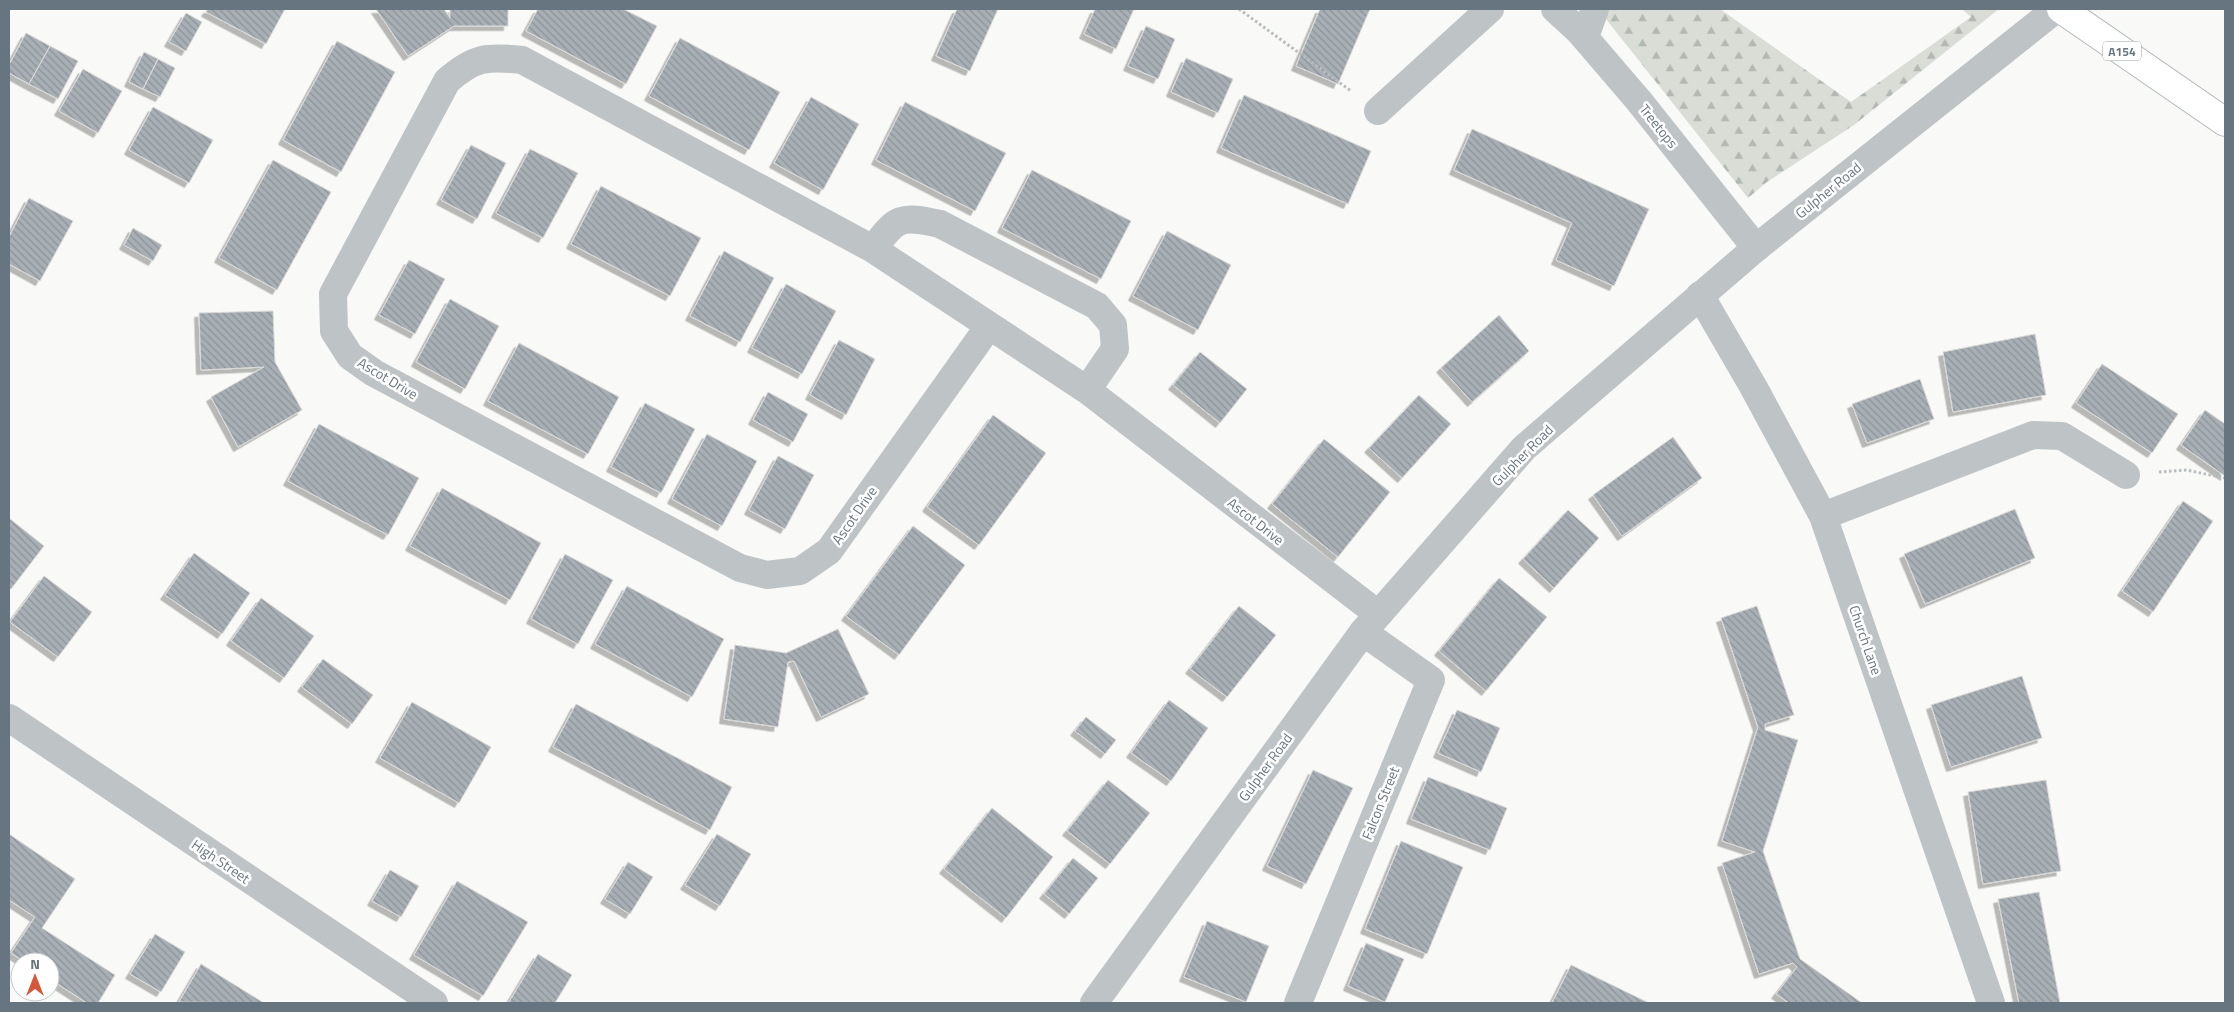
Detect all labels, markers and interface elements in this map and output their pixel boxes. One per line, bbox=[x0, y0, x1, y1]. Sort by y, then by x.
road number: A154 bbox=[2103, 41, 2141, 60]
street label: Treetops bbox=[1635, 100, 1683, 152]
street label: Gulpher Road bbox=[1791, 157, 1865, 223]
street label: Ascot Drive bbox=[354, 352, 422, 404]
street label: Gulpher Road bbox=[1486, 419, 1558, 491]
street label: Ascot Drive bbox=[826, 482, 882, 548]
street label: Ascot Drive bbox=[1223, 492, 1289, 550]
street label: Church Lane bbox=[1844, 602, 1888, 678]
street label: Gulpher Road bbox=[1233, 729, 1297, 805]
street label: Falcon Street bbox=[1356, 763, 1404, 843]
street label: High Street bbox=[188, 834, 254, 888]
north arrow bbox=[10, 952, 60, 1002]
text: N bbox=[30, 953, 40, 974]

